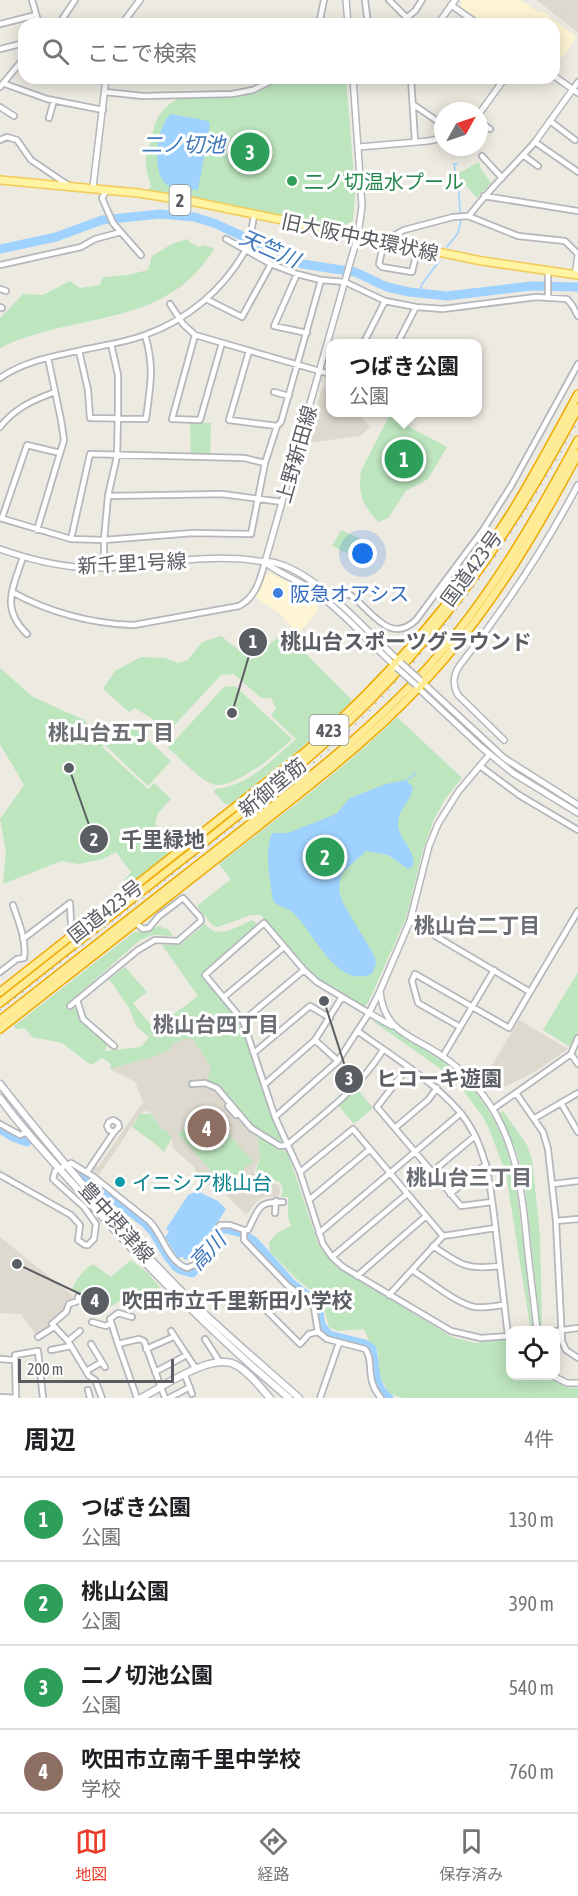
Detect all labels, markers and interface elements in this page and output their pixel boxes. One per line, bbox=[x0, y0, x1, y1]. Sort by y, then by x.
search box bbox=[18, 18, 560, 84]
icon: search bbox=[39, 35, 72, 68]
text: ここで検索 bbox=[87, 40, 197, 66]
north arrow bbox=[434, 102, 488, 156]
pin: 3 bbox=[230, 130, 270, 174]
water label: 二ノ切池 bbox=[141, 132, 227, 156]
place label: 二ノ切温水プール bbox=[304, 170, 464, 193]
marker: 二ノ切温水プール bbox=[285, 174, 299, 188]
road number: 2 bbox=[170, 185, 190, 215]
street label: 旧大阪中央環状線 bbox=[279, 209, 441, 265]
water label: 天竺川 bbox=[236, 224, 305, 273]
popup bbox=[326, 339, 482, 417]
text: つばき公園 bbox=[349, 353, 459, 379]
text: 公園 bbox=[349, 384, 389, 407]
street label: 上野新田線 bbox=[271, 403, 321, 505]
pin: 1 bbox=[384, 436, 424, 482]
street label: 国道423号 bbox=[436, 526, 506, 610]
your location bbox=[348, 539, 377, 568]
street label: 新千里1号線 bbox=[77, 549, 187, 577]
place label: 阪急オアシス bbox=[290, 582, 409, 605]
marker: 阪急オアシス bbox=[271, 586, 285, 600]
callout: 桃山台スポーツグラウンド bbox=[238, 622, 544, 661]
text: 桃山台スポーツグラウンド bbox=[280, 629, 532, 653]
text: 1 bbox=[249, 631, 257, 652]
road number: 423 bbox=[310, 715, 348, 745]
district label: 桃山台五丁目 bbox=[48, 720, 174, 744]
street label: 新御堂筋 bbox=[234, 753, 310, 821]
callout: 千里緑地 bbox=[79, 820, 217, 859]
text: 千里緑地 bbox=[121, 827, 205, 851]
text: 2 bbox=[90, 829, 98, 850]
pin: 2 bbox=[306, 834, 344, 880]
street label: 国道423号 bbox=[63, 875, 147, 947]
district label: 桃山台二丁目 bbox=[414, 913, 540, 937]
district label: 桃山台四丁目 bbox=[153, 1012, 279, 1036]
callout: ヒコーキ遊園 bbox=[334, 1059, 514, 1098]
text: ヒコーキ遊園 bbox=[376, 1066, 502, 1090]
text: 3 bbox=[345, 1068, 353, 1089]
pin: 4 bbox=[188, 1106, 226, 1150]
district label: 桃山台三丁目 bbox=[406, 1165, 532, 1189]
place label: イニシア桃山台 bbox=[132, 1171, 272, 1194]
marker: イニシア桃山台 bbox=[113, 1175, 127, 1189]
street label: 豊中摂津線 bbox=[75, 1177, 159, 1267]
water label: 高川 bbox=[184, 1226, 231, 1275]
callout: 吹田市立千里新田小学校 bbox=[80, 1282, 365, 1321]
text: 吹田市立千里新田小学校 bbox=[122, 1288, 353, 1312]
text: 4 bbox=[90, 1290, 99, 1311]
map controls bbox=[506, 1326, 560, 1380]
button: locate bbox=[506, 1326, 560, 1380]
scale bar bbox=[18, 1356, 174, 1384]
text: 200 m bbox=[27, 1360, 63, 1378]
text: 周辺 bbox=[24, 1425, 76, 1455]
text: 4件 bbox=[525, 1427, 554, 1450]
text: つばき公園 bbox=[81, 1494, 191, 1520]
text: 1 bbox=[39, 1508, 48, 1531]
text: 130 m bbox=[509, 1508, 554, 1531]
text: 公園 bbox=[81, 1525, 121, 1548]
text: 桃山公園 bbox=[81, 1578, 169, 1604]
text: 2 bbox=[39, 1592, 48, 1615]
text: 390 m bbox=[509, 1592, 554, 1615]
text: 公園 bbox=[81, 1609, 121, 1632]
text: 二ノ切池公園 bbox=[81, 1662, 213, 1688]
text: 3 bbox=[39, 1676, 48, 1699]
text: 540 m bbox=[509, 1676, 554, 1699]
text: 公園 bbox=[81, 1693, 121, 1716]
text: 吹田市立南千里中学校 bbox=[81, 1746, 301, 1772]
text: 4 bbox=[39, 1760, 48, 1783]
text: 760 m bbox=[509, 1760, 554, 1783]
text: 学校 bbox=[81, 1777, 121, 1800]
tab: 地図 bbox=[75, 1825, 108, 1885]
tab: 経路 bbox=[257, 1825, 290, 1885]
tab: 保存済み bbox=[439, 1825, 503, 1885]

